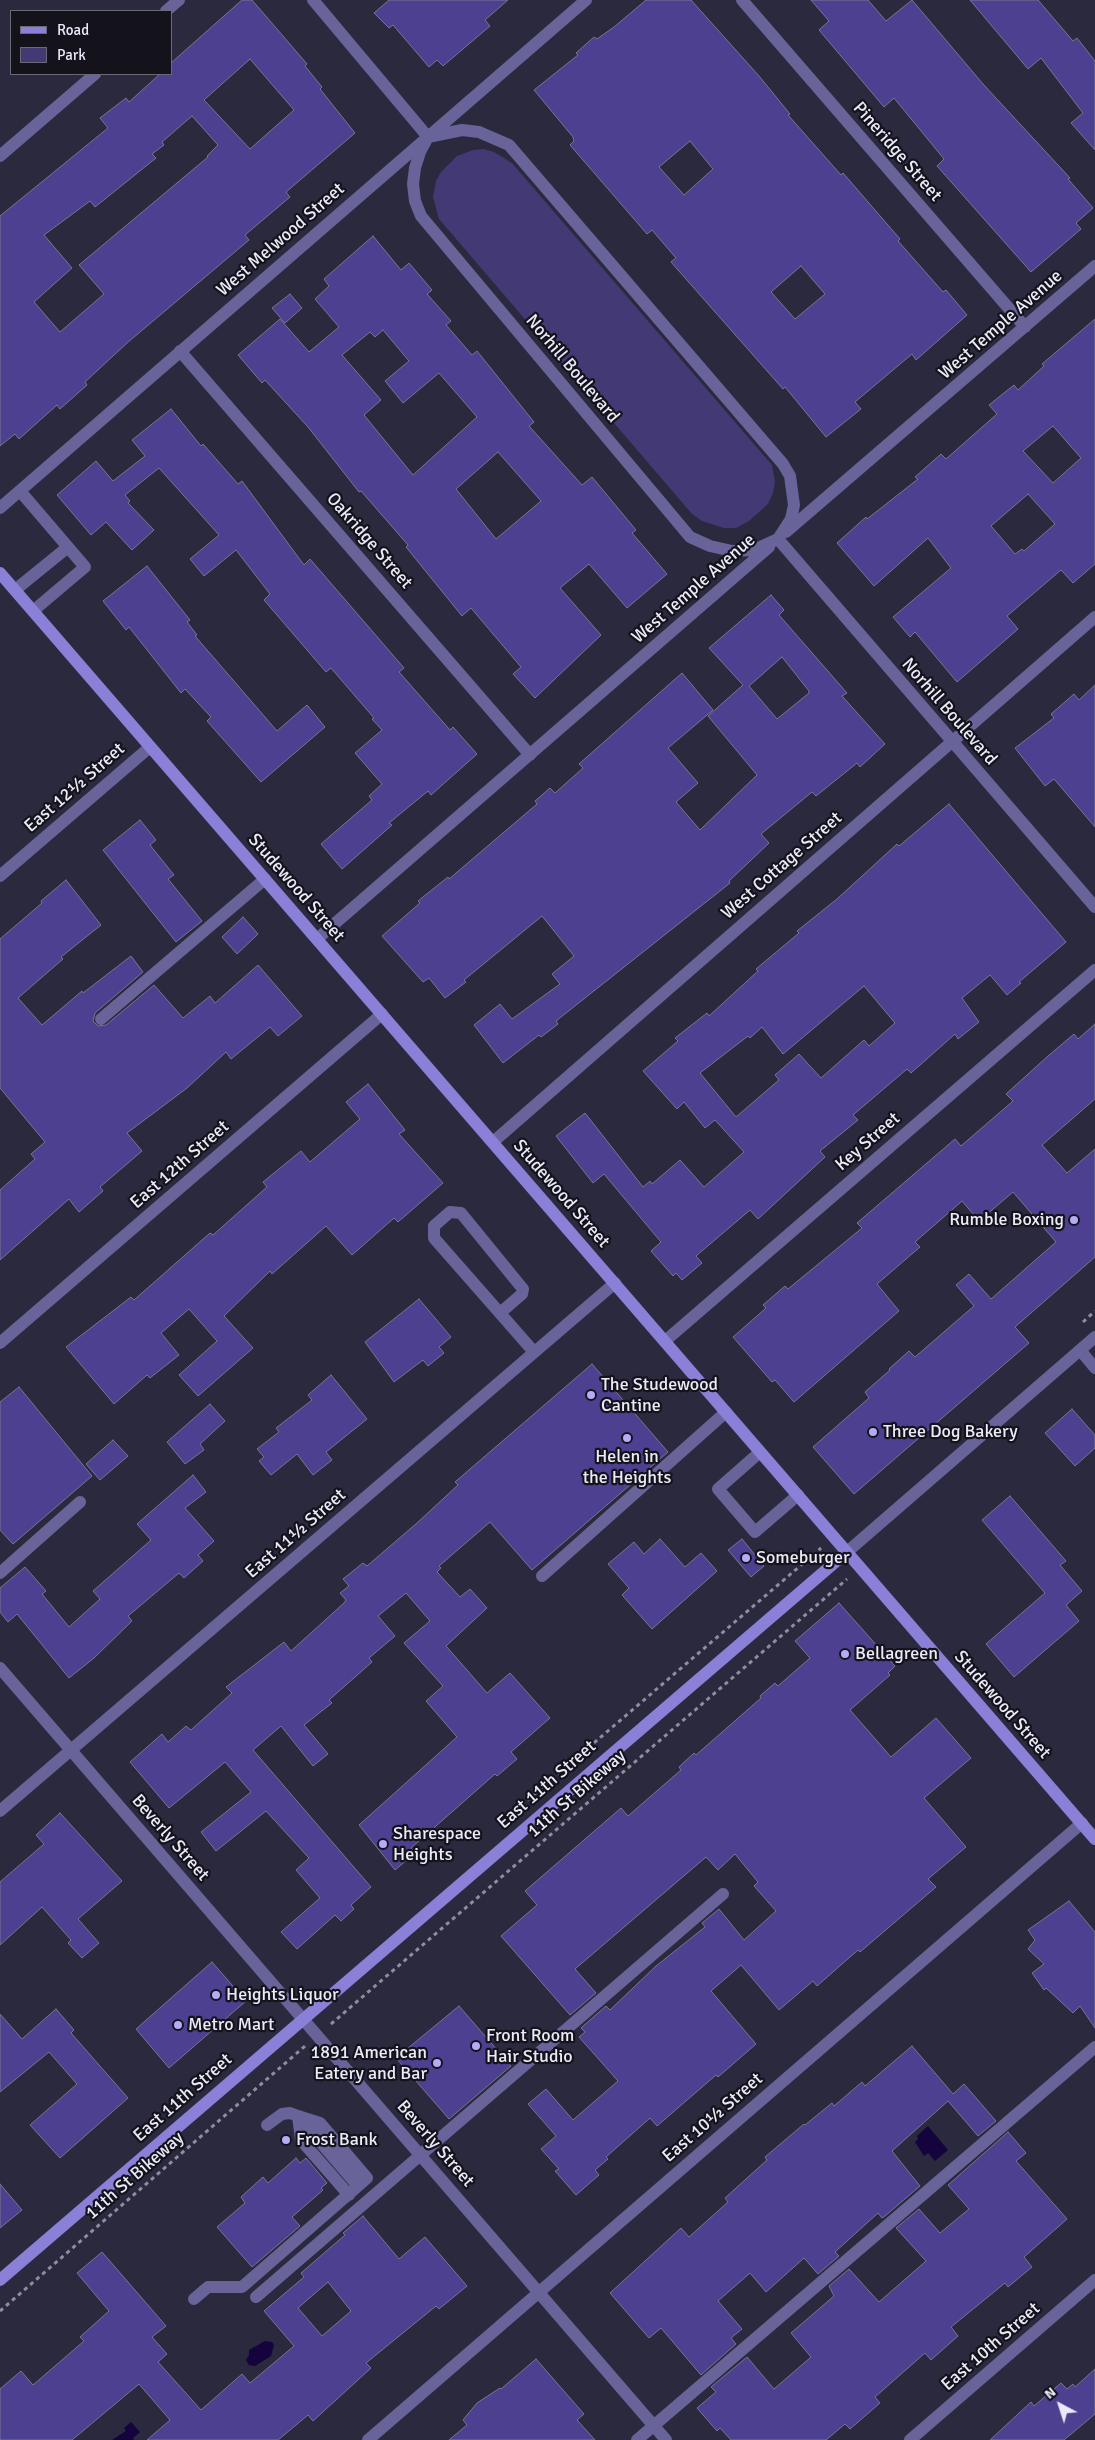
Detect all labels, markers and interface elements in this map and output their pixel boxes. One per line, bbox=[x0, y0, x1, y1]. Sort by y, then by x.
legend bbox=[10, 10, 172, 75]
text: Road bbox=[57, 21, 89, 39]
text: Park bbox=[57, 46, 86, 64]
street label: Pineridge Street bbox=[848, 98, 946, 206]
street label: West Melwood Street bbox=[213, 179, 349, 301]
street label: West Temple Avenue bbox=[935, 266, 1067, 384]
street label: Norhill Boulevard bbox=[520, 311, 624, 427]
street label: Oakridge Street bbox=[321, 488, 417, 594]
street label: West Temple Avenue bbox=[628, 530, 760, 648]
street label: Norhill Boulevard bbox=[897, 654, 1001, 770]
street label: East 12½ Street bbox=[20, 739, 130, 837]
street label: West Cottage Street bbox=[717, 808, 847, 924]
street label: Studewood Street bbox=[243, 829, 349, 947]
street label: Key Street bbox=[831, 1108, 905, 1176]
street label: East 12th Street bbox=[126, 1116, 234, 1214]
street label: Studewood Street bbox=[508, 1135, 614, 1253]
place label: Rumble Boxing bbox=[949, 1209, 1064, 1231]
marker: Rumble Boxing bbox=[1068, 1214, 1080, 1226]
place label: The Studewood Cantine bbox=[601, 1374, 718, 1416]
marker: The Studewood Cantine bbox=[585, 1389, 597, 1401]
place label: Three Dog Bakery bbox=[883, 1421, 1018, 1443]
marker: Three Dog Bakery bbox=[867, 1426, 879, 1438]
marker: Helen in the Heights bbox=[621, 1432, 633, 1444]
place label: Helen in the Heights bbox=[583, 1446, 671, 1488]
street label: East 11½ Street bbox=[241, 1485, 351, 1583]
place label: Someburger bbox=[756, 1547, 850, 1569]
marker: Someburger bbox=[740, 1552, 752, 1564]
place label: Bellagreen bbox=[855, 1643, 938, 1665]
street label: Studewood Street bbox=[949, 1646, 1055, 1764]
marker: Bellagreen bbox=[839, 1648, 851, 1660]
street label: East 11th Street bbox=[493, 1736, 601, 1834]
street label: 11th St Bikeway bbox=[523, 1745, 631, 1843]
street label: Beverly Street bbox=[127, 1790, 213, 1886]
place label: Sharespace Heights bbox=[393, 1823, 481, 1866]
marker: Sharespace Heights bbox=[377, 1838, 389, 1850]
place label: Heights Liquor bbox=[226, 1984, 339, 2006]
marker: Heights Liquor bbox=[210, 1989, 222, 2001]
place label: Metro Mart bbox=[188, 2014, 274, 2036]
marker: Metro Mart bbox=[172, 2019, 184, 2031]
place label: Front Room Hair Studio bbox=[486, 2025, 574, 2068]
marker: Front Room Hair Studio bbox=[470, 2040, 482, 2052]
place label: 1891 American Eatery and Bar bbox=[311, 2042, 427, 2084]
street label: East 11th Street bbox=[129, 2049, 237, 2147]
marker: 1891 American Eatery and Bar bbox=[431, 2057, 443, 2069]
street label: East 10½ Street bbox=[658, 2069, 768, 2167]
street label: Beverly Street bbox=[392, 2096, 478, 2192]
street label: 11th St Bikeway bbox=[81, 2127, 189, 2225]
place label: Frost Bank bbox=[296, 2129, 378, 2151]
marker: Frost Bank bbox=[280, 2134, 292, 2146]
street label: East 10th Street bbox=[937, 2298, 1045, 2396]
north arrow bbox=[1035, 2380, 1085, 2430]
text: N bbox=[1041, 2383, 1059, 2403]

